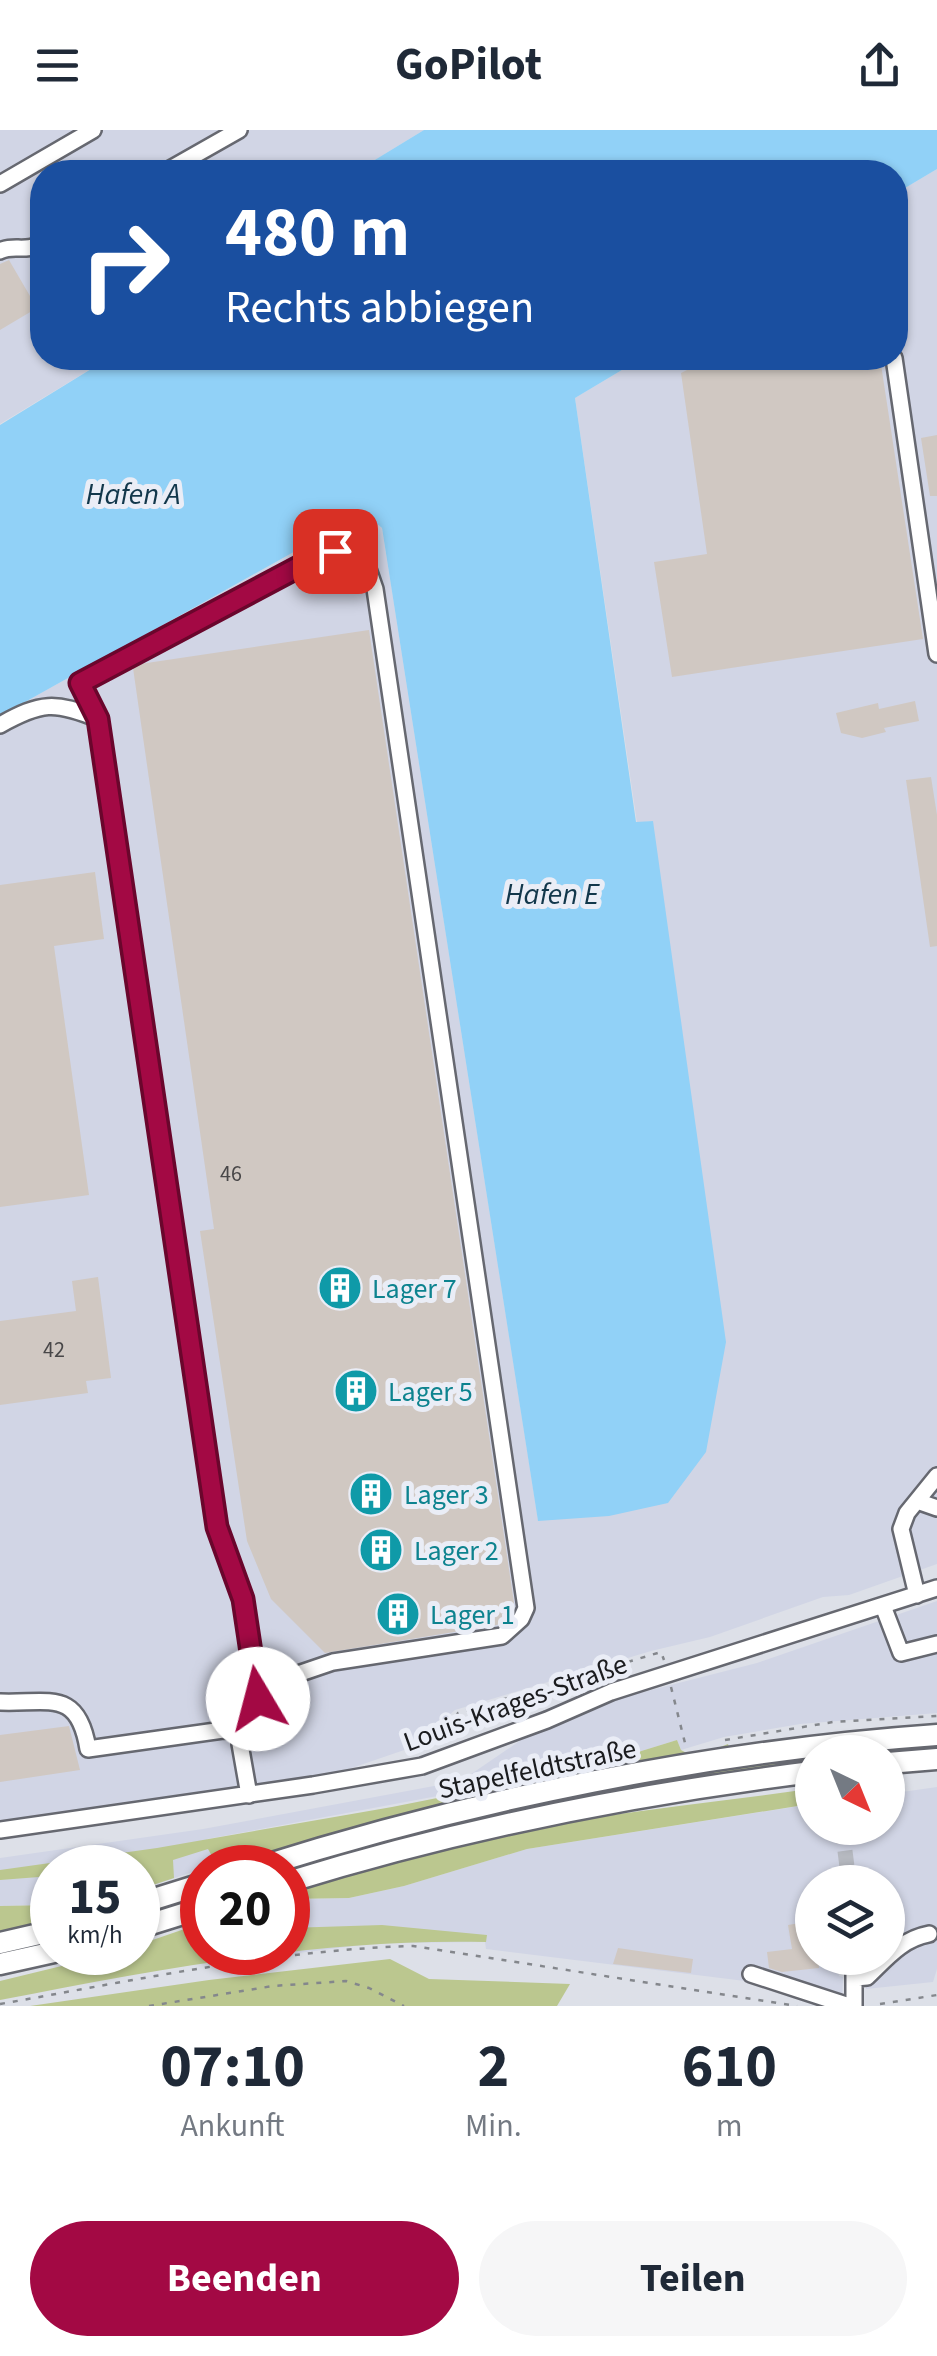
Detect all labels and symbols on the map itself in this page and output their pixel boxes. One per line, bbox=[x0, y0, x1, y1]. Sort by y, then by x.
water label: Hafen A bbox=[86, 473, 180, 516]
pin bbox=[293, 509, 378, 594]
water label: Hafen E bbox=[505, 873, 600, 916]
house number: 46 bbox=[220, 1158, 242, 1190]
building icon: Lager 7 bbox=[317, 1265, 363, 1311]
place label: Lager 7 bbox=[372, 1269, 457, 1309]
house number: 42 bbox=[43, 1334, 65, 1366]
building icon: Lager 5 bbox=[333, 1368, 379, 1414]
place label: Lager 5 bbox=[388, 1372, 473, 1412]
building icon: Lager 3 bbox=[348, 1471, 394, 1517]
place label: Lager 3 bbox=[404, 1475, 489, 1515]
building icon: Lager 2 bbox=[358, 1527, 404, 1573]
place label: Lager 2 bbox=[414, 1531, 499, 1571]
building icon: Lager 1 bbox=[375, 1591, 421, 1637]
place label: Lager 1 bbox=[430, 1595, 515, 1635]
street label: Louis-Krages-Straße bbox=[398, 1644, 633, 1762]
position arrow bbox=[206, 1647, 310, 1751]
street label: Stapelfeldtstraße bbox=[435, 1728, 640, 1809]
north arrow bbox=[795, 1735, 905, 1845]
speed limit sign: 20 bbox=[180, 1845, 310, 1975]

